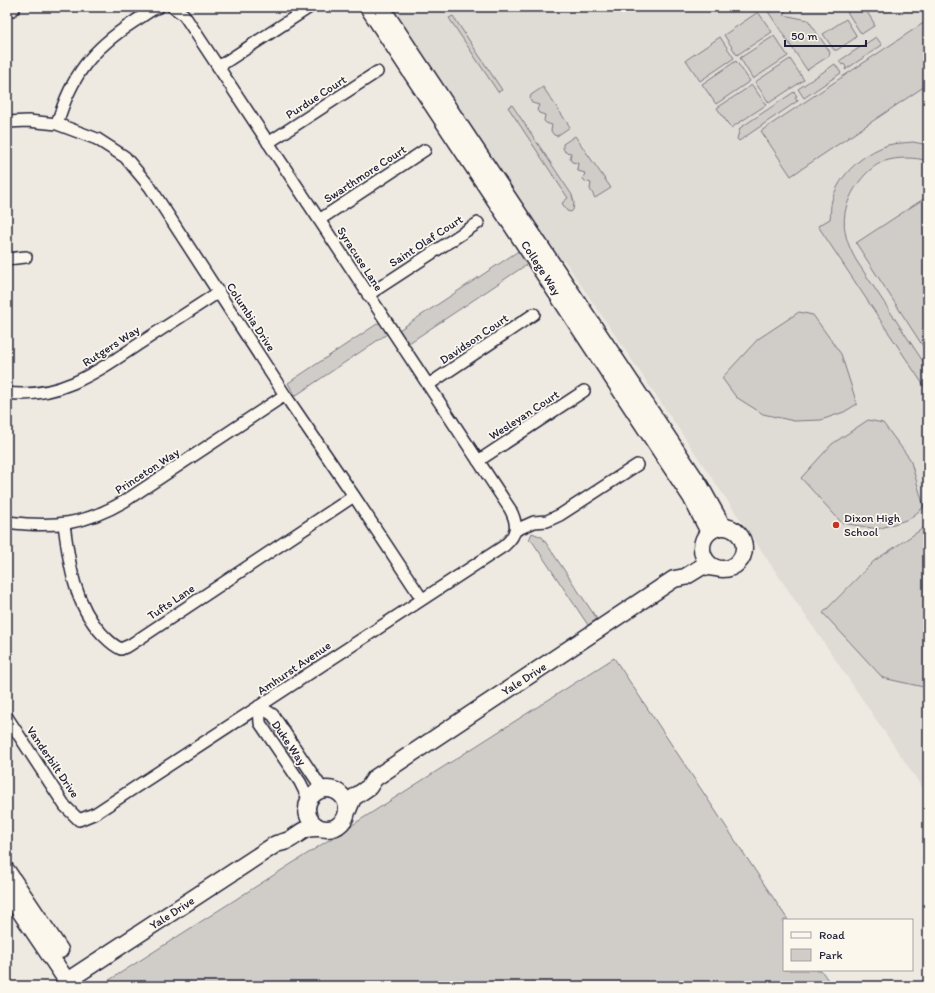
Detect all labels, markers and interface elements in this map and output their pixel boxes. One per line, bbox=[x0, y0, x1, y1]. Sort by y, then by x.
scale bar bbox=[785, 22, 866, 48]
text: 50 m bbox=[791, 29, 817, 43]
street label: Purdue Court bbox=[283, 72, 349, 122]
street label: Swarthmore Court bbox=[321, 142, 409, 206]
street label: Saint Olaf Court bbox=[387, 212, 466, 270]
street label: Syracuse Lane bbox=[334, 224, 386, 294]
street label: College Way bbox=[518, 238, 564, 298]
street label: Columbia Drive bbox=[224, 280, 278, 354]
street label: Davidson Court bbox=[437, 311, 511, 367]
street label: Rutgers Way bbox=[80, 322, 142, 370]
street label: Wesleyan Court bbox=[486, 387, 562, 443]
street label: Princeton Way bbox=[112, 445, 182, 497]
place label: Dixon High School bbox=[844, 511, 901, 539]
marker: Dixon High School bbox=[831, 520, 841, 530]
street label: Tufts Lane bbox=[145, 581, 197, 623]
street label: Amhurst Avenue bbox=[254, 638, 334, 698]
street label: Yale Drive bbox=[499, 659, 549, 699]
street label: Duke Way bbox=[269, 718, 309, 768]
street label: Vanderbilt Drive bbox=[24, 723, 82, 801]
street label: Yale Drive bbox=[147, 893, 197, 933]
legend bbox=[783, 919, 913, 971]
text: Road bbox=[819, 928, 845, 942]
text: Park bbox=[819, 948, 843, 962]

